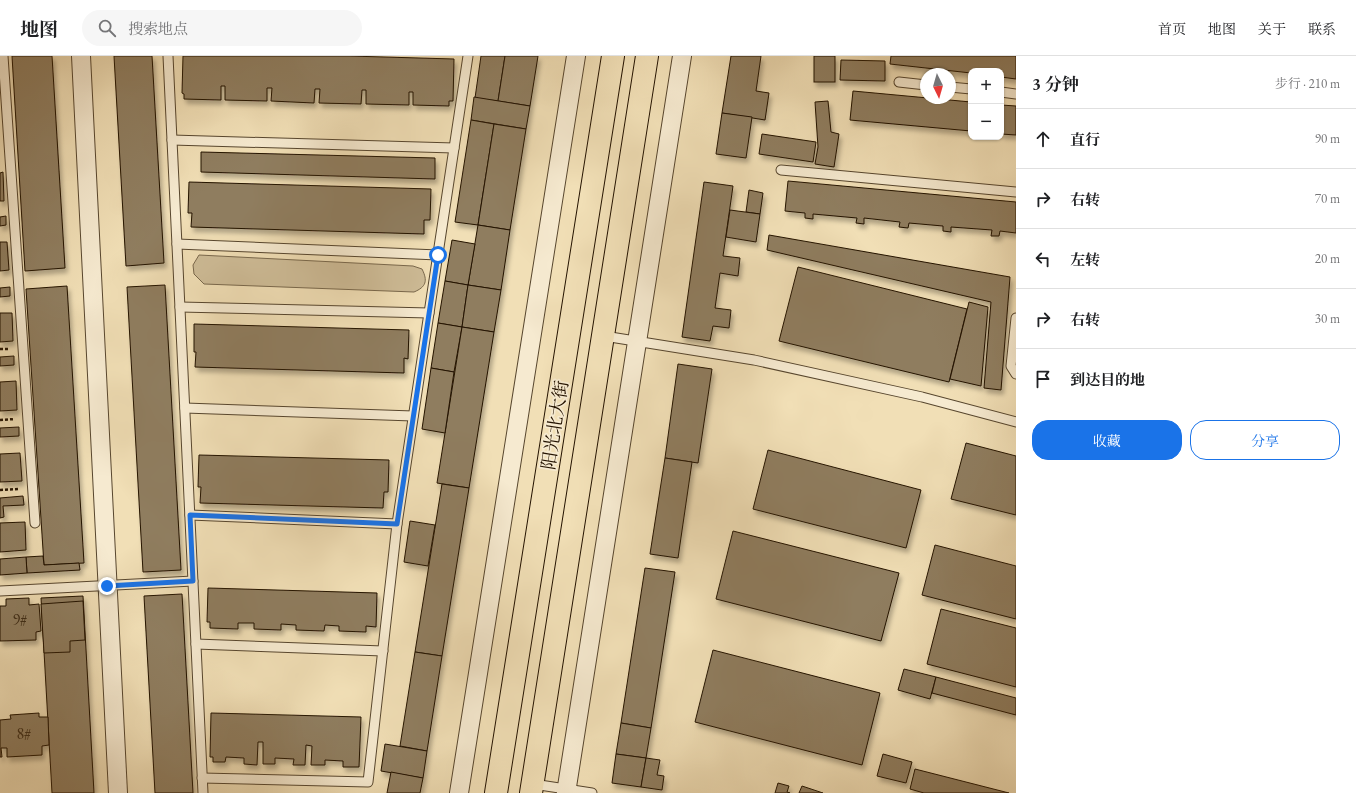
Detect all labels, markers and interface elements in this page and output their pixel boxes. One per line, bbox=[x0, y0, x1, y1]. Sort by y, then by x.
search box bbox=[82, 10, 362, 46]
text: 地图 bbox=[20, 17, 58, 42]
icon: search bbox=[96, 17, 118, 39]
text: 搜索地点 bbox=[128, 19, 188, 38]
text: 首页 bbox=[1158, 20, 1186, 38]
text: 地图 bbox=[1208, 20, 1236, 38]
text: 关于 bbox=[1258, 20, 1286, 38]
text: 联系 bbox=[1308, 20, 1336, 38]
north arrow bbox=[920, 68, 956, 104]
map controls bbox=[968, 68, 1004, 140]
button: + bbox=[968, 68, 1004, 104]
text: 3 分钟 bbox=[1032, 73, 1079, 95]
text: 步行 · 210 m bbox=[1275, 75, 1340, 92]
button: − bbox=[968, 104, 1004, 140]
icon: ahead bbox=[1032, 128, 1054, 150]
text: 直行 bbox=[1070, 130, 1100, 149]
text: 90 m bbox=[1315, 130, 1340, 147]
icon: right bbox=[1032, 188, 1054, 210]
text: 右转 bbox=[1070, 190, 1100, 209]
text: 70 m bbox=[1315, 190, 1340, 207]
route start bbox=[429, 246, 447, 264]
icon: left bbox=[1032, 248, 1054, 270]
text: 左转 bbox=[1070, 250, 1100, 269]
text: 20 m bbox=[1315, 250, 1340, 267]
icon: right bbox=[1032, 308, 1054, 330]
text: 右转 bbox=[1070, 310, 1100, 329]
text: 30 m bbox=[1315, 310, 1340, 327]
icon: arrive bbox=[1032, 368, 1054, 390]
text: 到达目的地 bbox=[1070, 370, 1145, 389]
street label: 阳光北大街 bbox=[536, 379, 573, 471]
button: 收藏 bbox=[1032, 420, 1182, 460]
button: 分享 bbox=[1190, 420, 1340, 460]
route end bbox=[98, 577, 116, 595]
house number: 9# bbox=[12, 609, 28, 630]
house number: 8# bbox=[16, 723, 32, 744]

